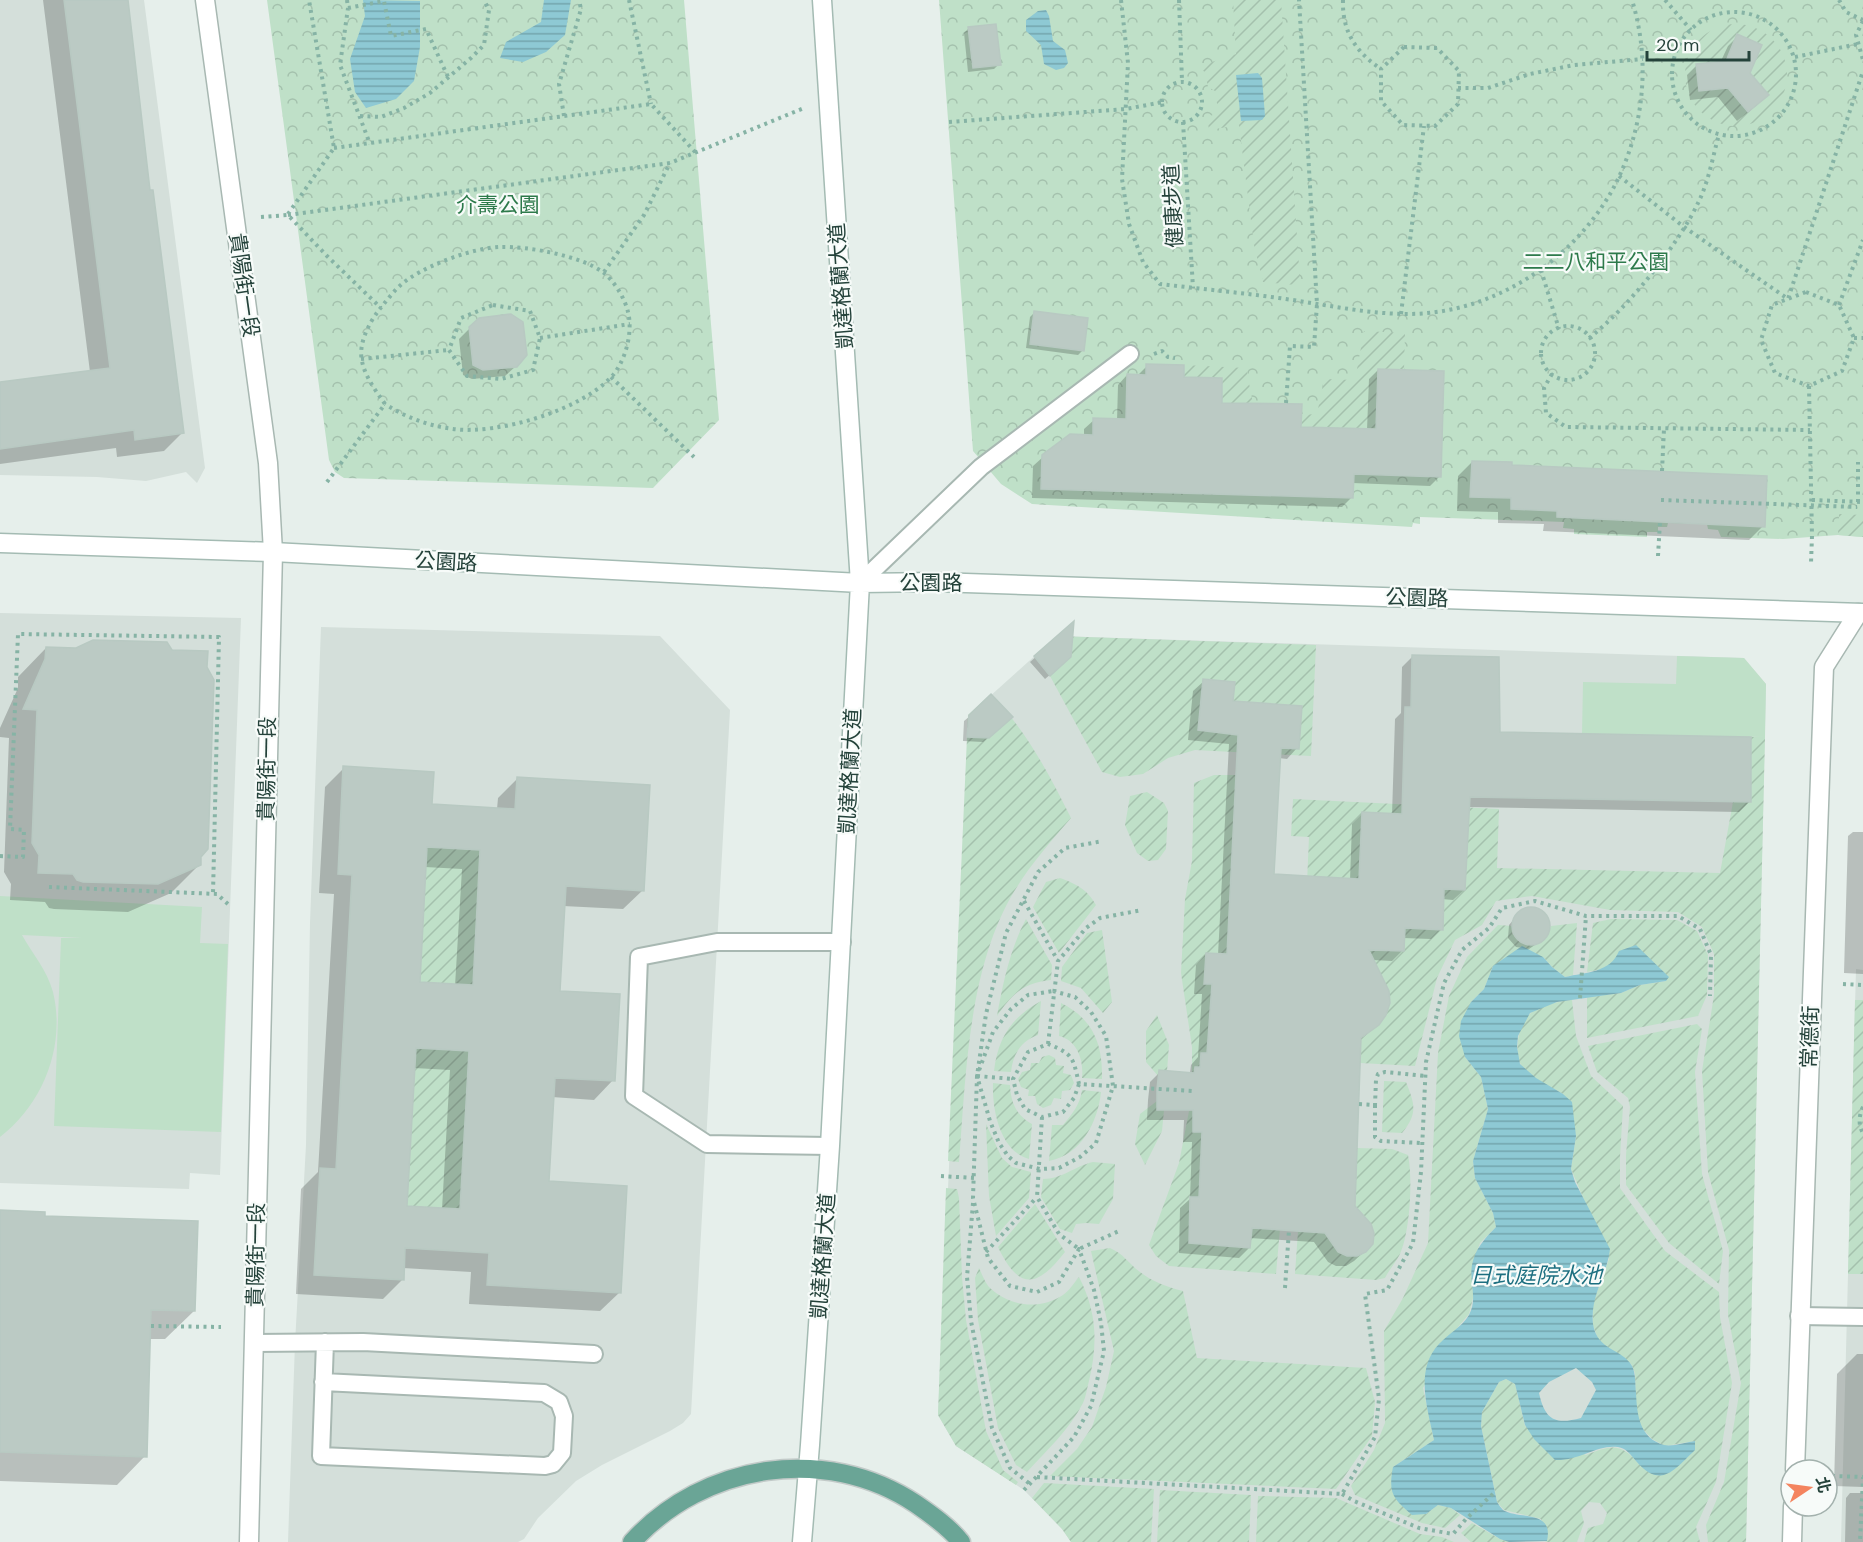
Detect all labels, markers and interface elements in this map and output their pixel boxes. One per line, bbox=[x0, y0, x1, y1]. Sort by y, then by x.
scale bar bbox=[1647, 24, 1749, 62]
text: 20 m bbox=[1656, 33, 1699, 57]
street label: 健康步道 bbox=[1157, 163, 1189, 249]
park label: 介壽公園 bbox=[456, 191, 540, 219]
street label: 凱達格蘭大道 bbox=[823, 222, 859, 350]
street label: 貴陽街一段 bbox=[223, 231, 265, 339]
park label: 二二八和平公園 bbox=[1523, 248, 1670, 276]
street label: 公園路 bbox=[414, 546, 478, 578]
street label: 公園路 bbox=[900, 569, 963, 597]
street label: 公園路 bbox=[1385, 583, 1449, 613]
street label: 凱達格蘭大道 bbox=[833, 707, 867, 835]
street label: 貴陽街一段 bbox=[252, 716, 282, 822]
street label: 常德街 bbox=[1795, 1005, 1825, 1069]
street label: 凱達格蘭大道 bbox=[805, 1192, 841, 1320]
street label: 貴陽街一段 bbox=[241, 1202, 271, 1308]
water label: 日式庭院水池 bbox=[1470, 1261, 1604, 1290]
north arrow bbox=[1779, 1458, 1839, 1518]
text: 北 bbox=[1811, 1475, 1835, 1495]

